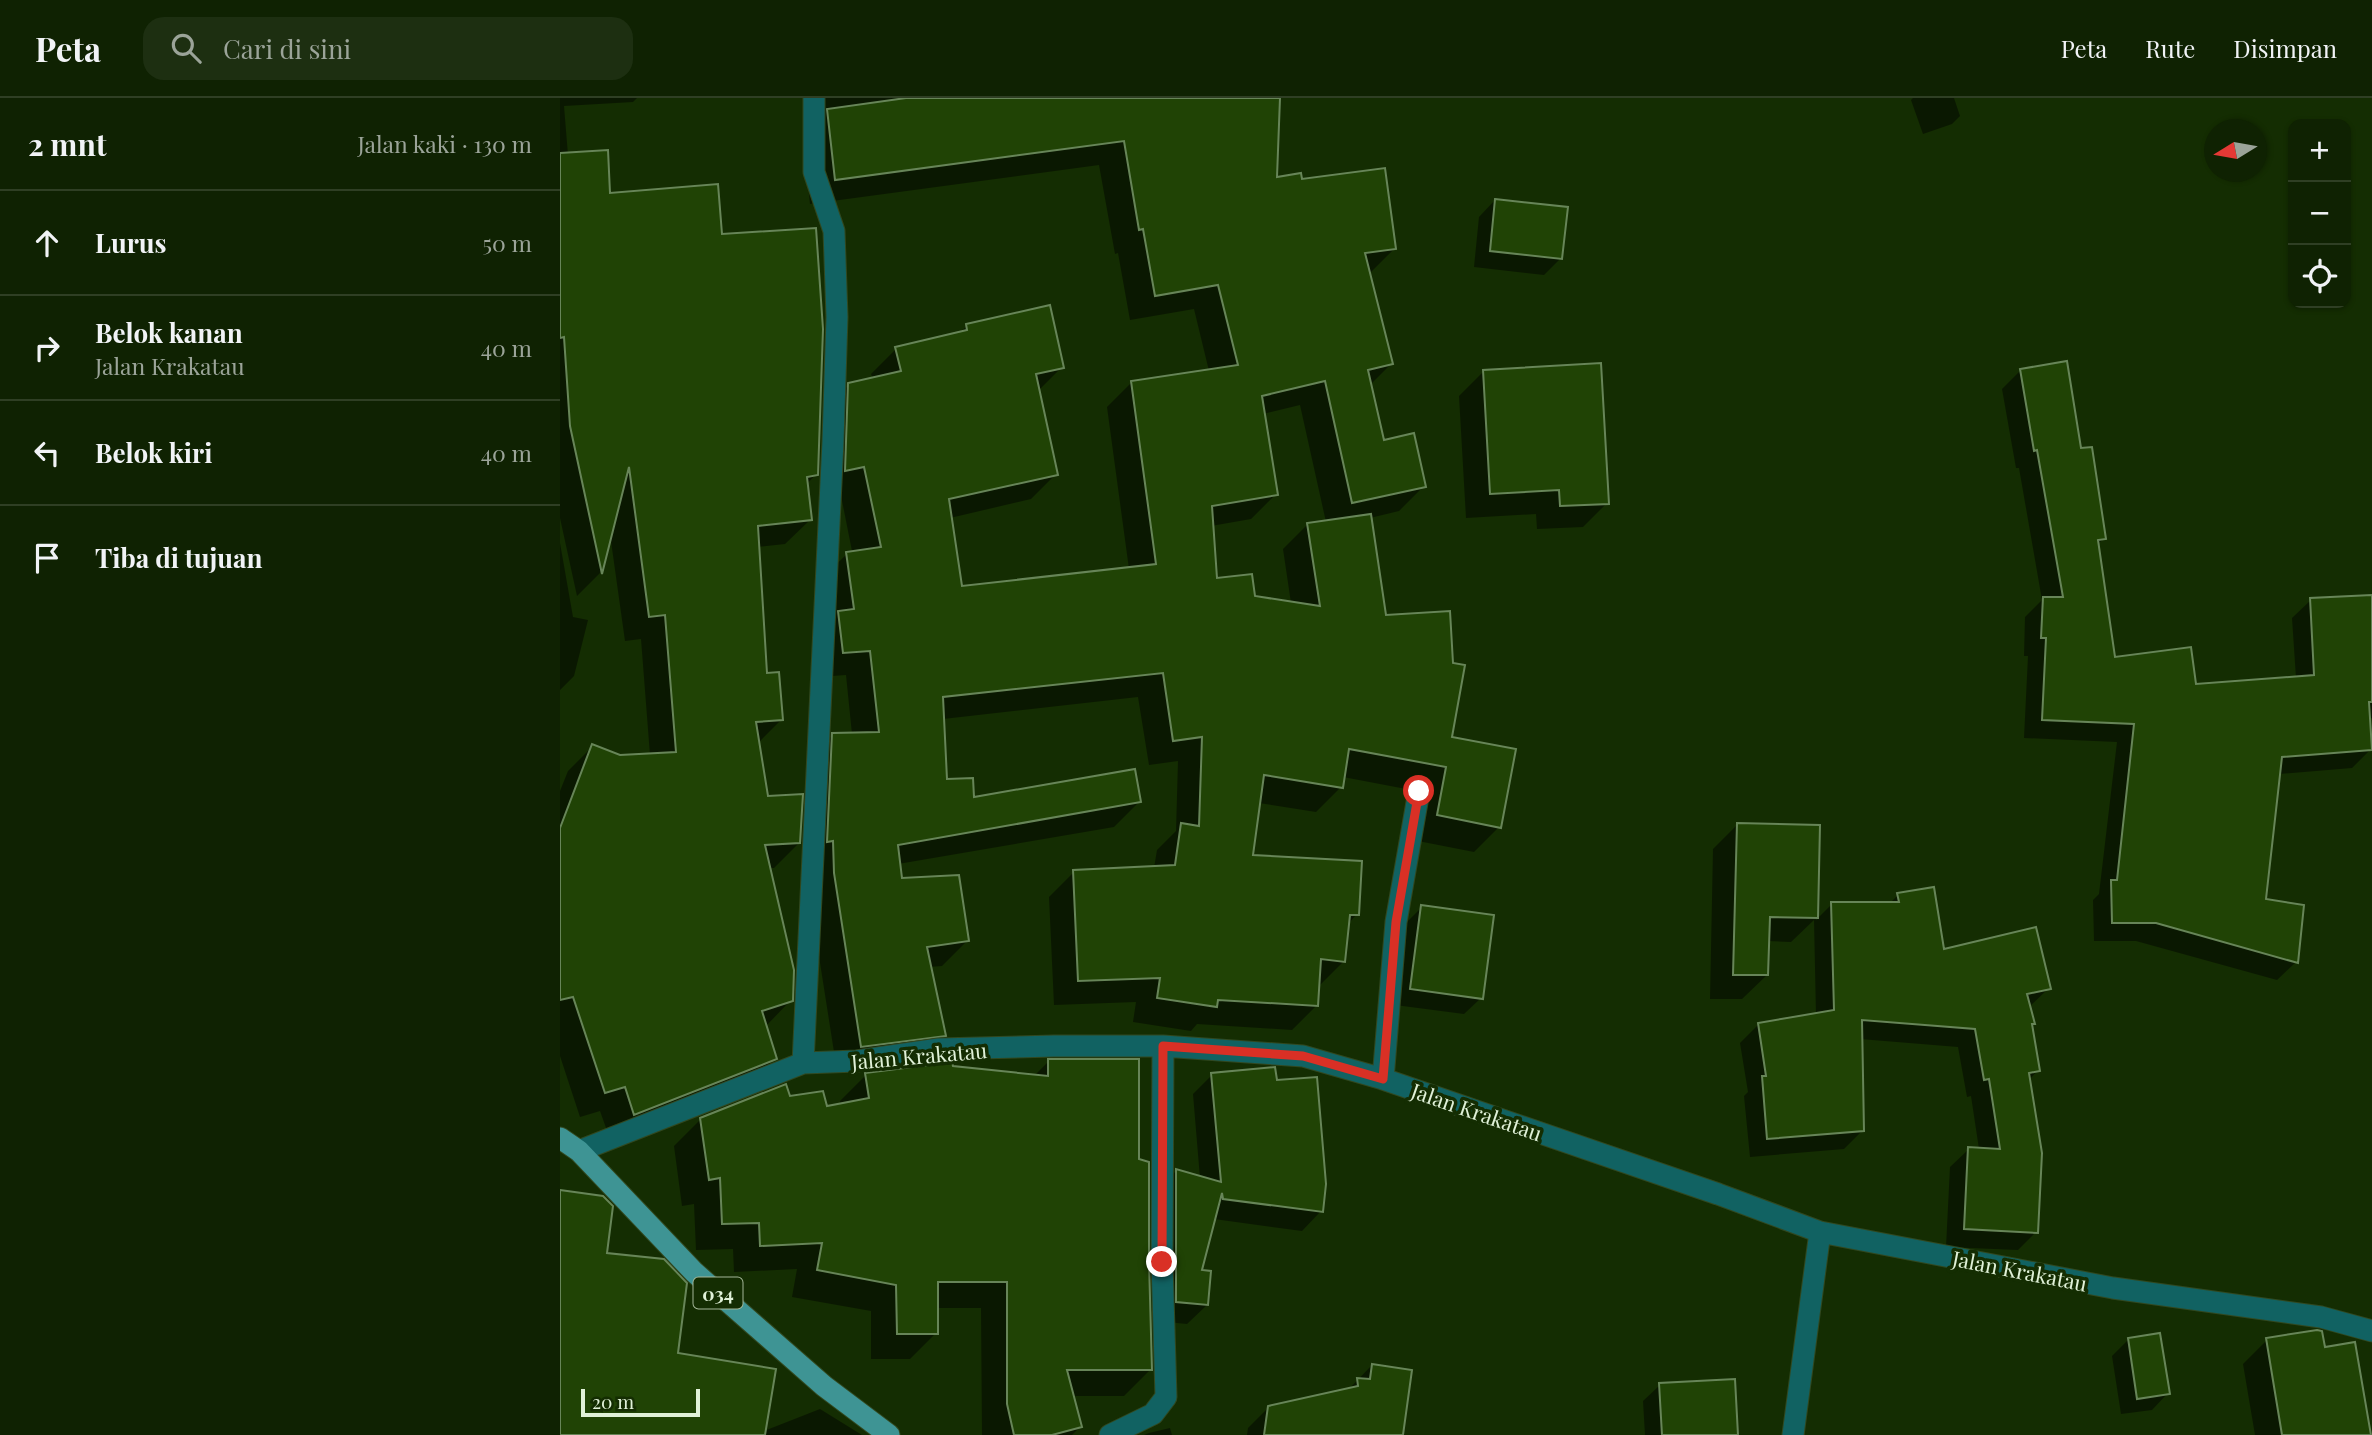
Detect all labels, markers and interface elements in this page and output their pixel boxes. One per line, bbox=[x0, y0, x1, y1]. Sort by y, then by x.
search box bbox=[143, 17, 633, 80]
text: Peta bbox=[35, 26, 101, 70]
icon: search bbox=[167, 29, 205, 67]
text: Cari di sini bbox=[223, 31, 351, 66]
text: Peta bbox=[2061, 32, 2107, 64]
text: Rute bbox=[2145, 32, 2195, 64]
text: Disimpan bbox=[2233, 32, 2337, 64]
north arrow bbox=[2204, 119, 2267, 182]
map controls bbox=[2288, 119, 2351, 308]
button: + bbox=[2288, 119, 2351, 182]
text: 2 mnt bbox=[28, 124, 107, 164]
text: Jalan kaki · 130 m bbox=[358, 128, 532, 159]
button: − bbox=[2288, 182, 2351, 245]
icon: ahead bbox=[28, 224, 66, 262]
text: Lurus bbox=[95, 225, 167, 260]
text: 50 m bbox=[483, 227, 532, 258]
button: locate bbox=[2288, 245, 2351, 308]
text: Belok kanan bbox=[95, 315, 243, 350]
icon: right bbox=[28, 329, 66, 367]
text: 40 m bbox=[481, 332, 532, 363]
text: Jalan Krakatau bbox=[95, 350, 245, 381]
icon: left bbox=[28, 434, 66, 472]
text: Belok kiri bbox=[95, 435, 212, 470]
text: 40 m bbox=[481, 437, 532, 468]
icon: arrive bbox=[28, 539, 66, 577]
text: Tiba di tujuan bbox=[95, 540, 263, 575]
route start bbox=[1403, 775, 1434, 806]
street label: Jalan Krakatau bbox=[849, 1035, 988, 1075]
street label: Jalan Krakatau bbox=[1407, 1075, 1546, 1146]
street label: Jalan Krakatau bbox=[1949, 1243, 2090, 1297]
route end bbox=[1146, 1246, 1177, 1277]
road number: 034 bbox=[694, 1278, 742, 1308]
scale bar bbox=[581, 1386, 700, 1418]
text: 20 m bbox=[592, 1388, 634, 1414]

